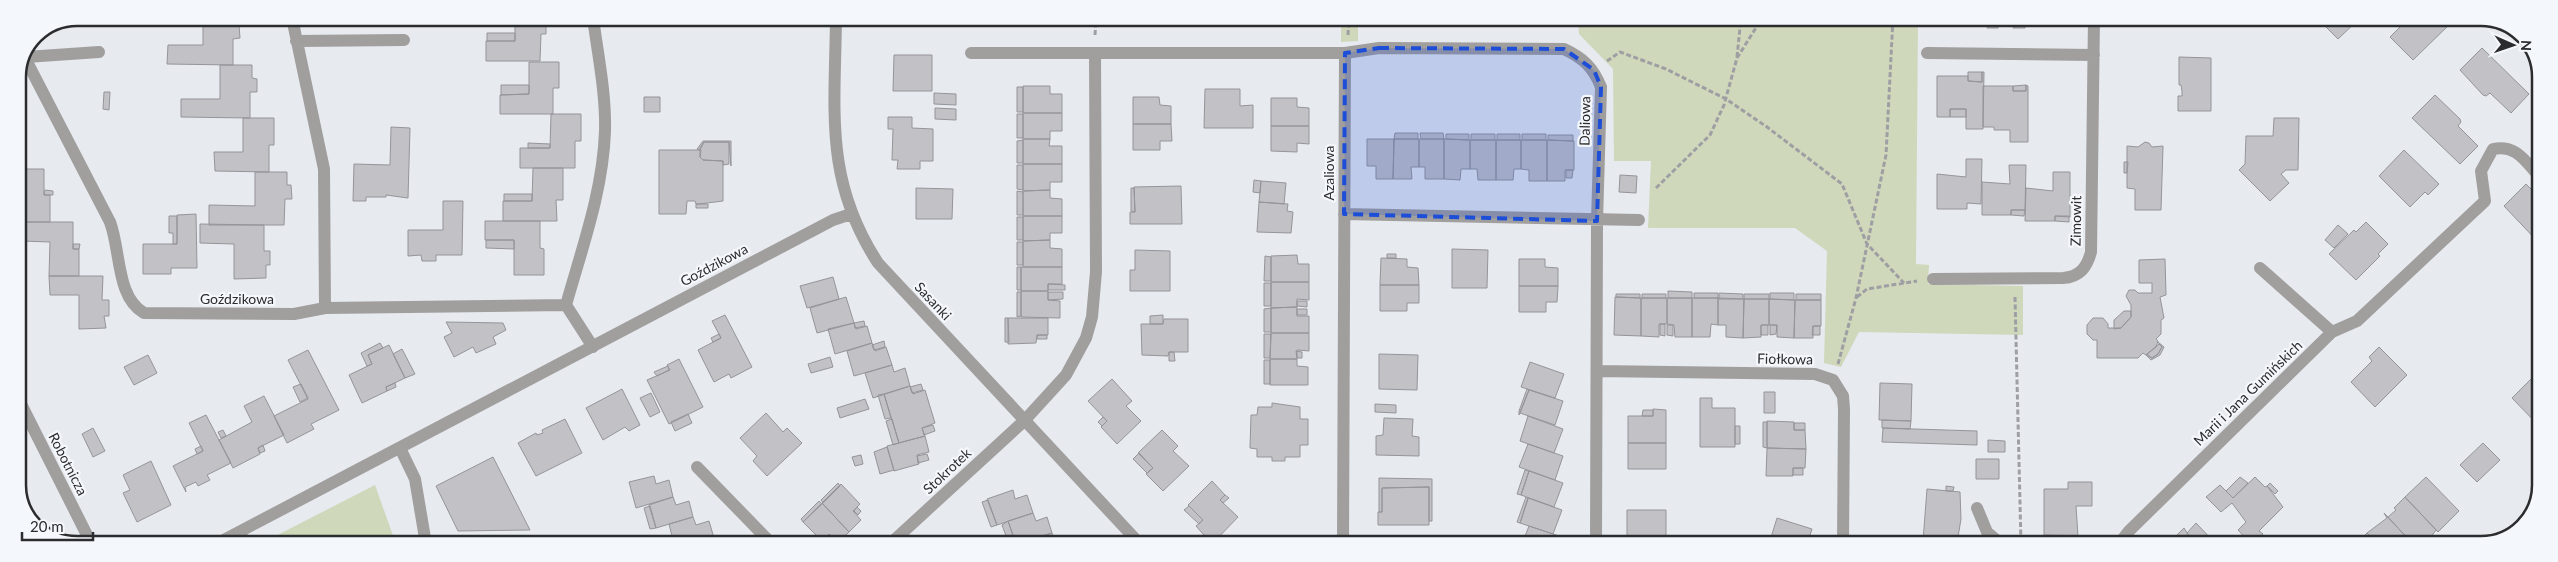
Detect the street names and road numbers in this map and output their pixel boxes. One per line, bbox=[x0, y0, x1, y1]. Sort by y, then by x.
street label: Daliowa bbox=[1576, 96, 1593, 146]
street label: Azaliowa bbox=[1320, 145, 1337, 201]
street label: Zimowit bbox=[2067, 196, 2084, 246]
street label: Goździkowa bbox=[677, 240, 751, 289]
street label: Sasanki bbox=[912, 278, 955, 323]
street label: Goździkowa bbox=[200, 290, 274, 307]
street label: Marii i Jana Gumińskich bbox=[2190, 336, 2305, 449]
street label: Fiołkowa bbox=[1757, 350, 1813, 367]
street label: Robotnicza bbox=[45, 430, 91, 498]
street label: Stokrotek bbox=[919, 444, 975, 497]

